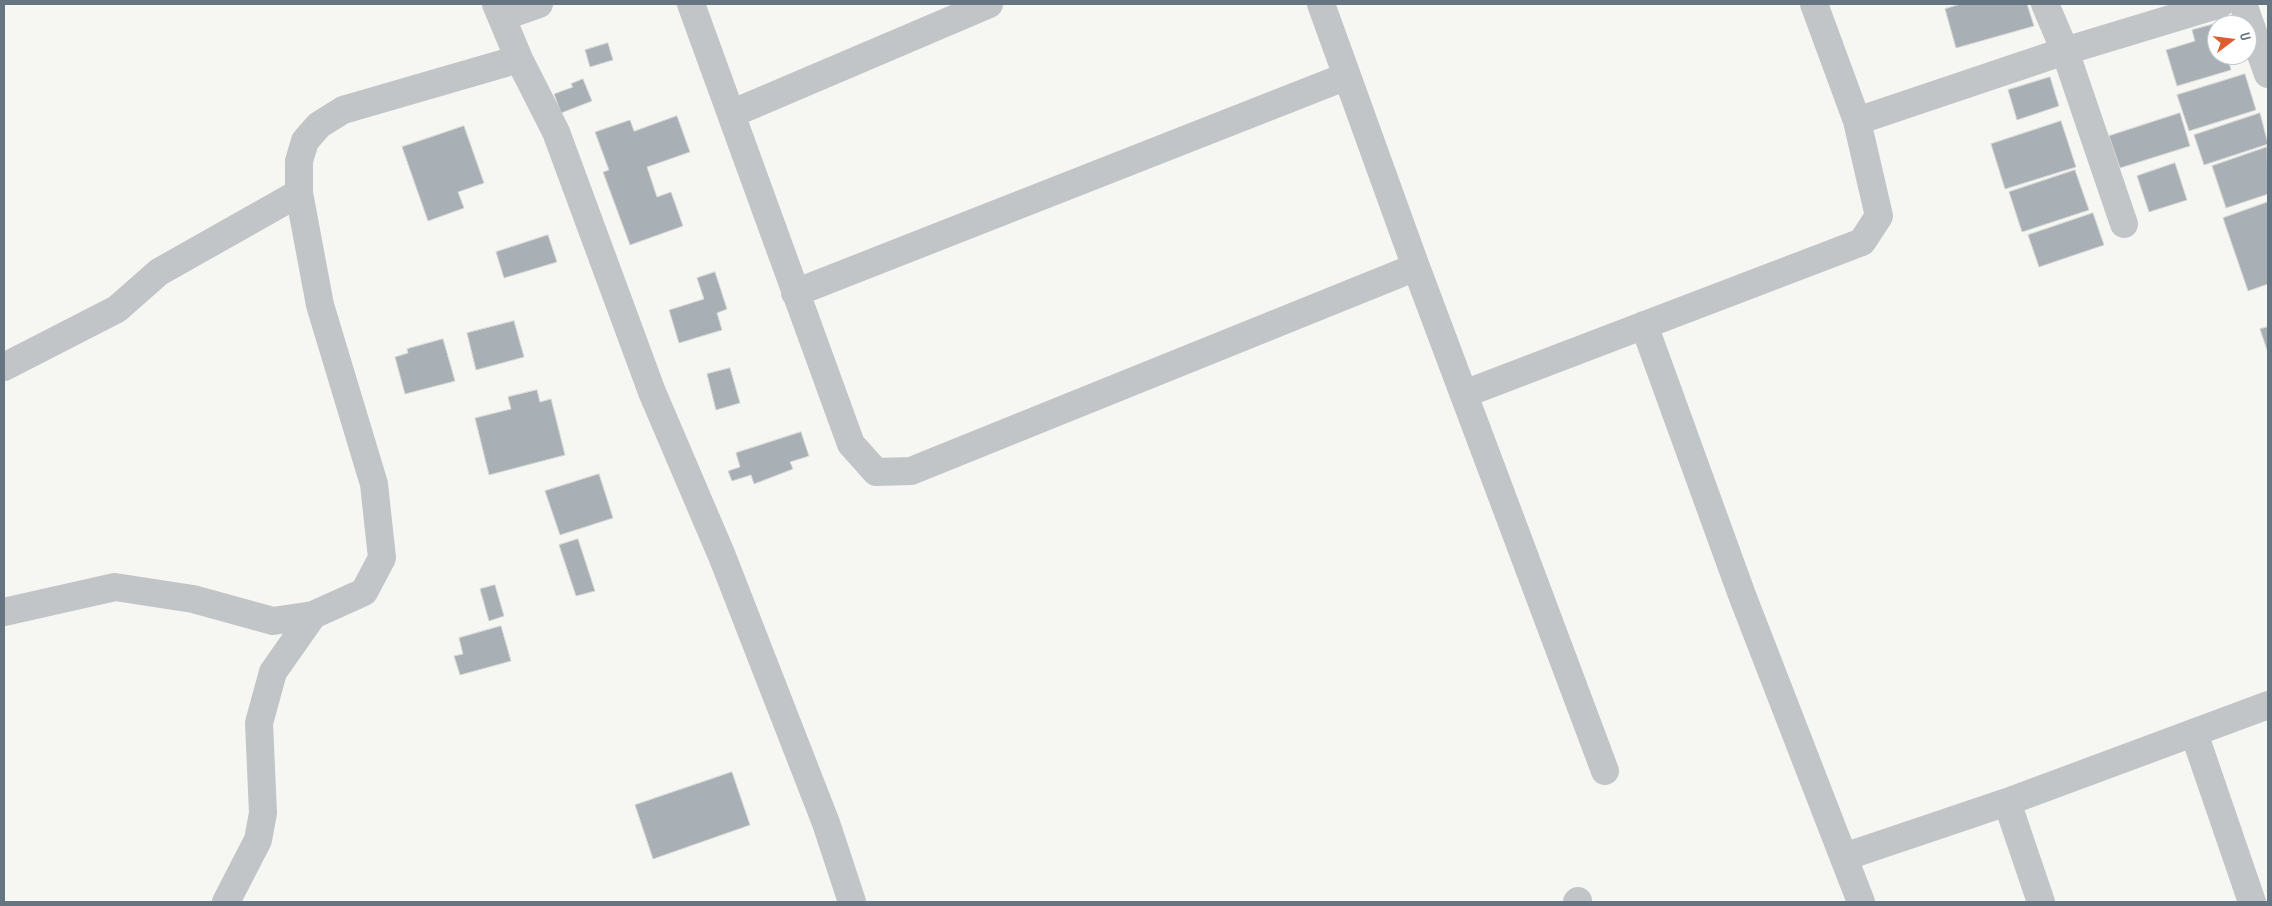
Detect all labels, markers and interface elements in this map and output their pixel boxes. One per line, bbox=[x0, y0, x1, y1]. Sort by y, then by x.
north arrow bbox=[2207, 15, 2257, 65]
text: U bbox=[2236, 31, 2255, 42]

